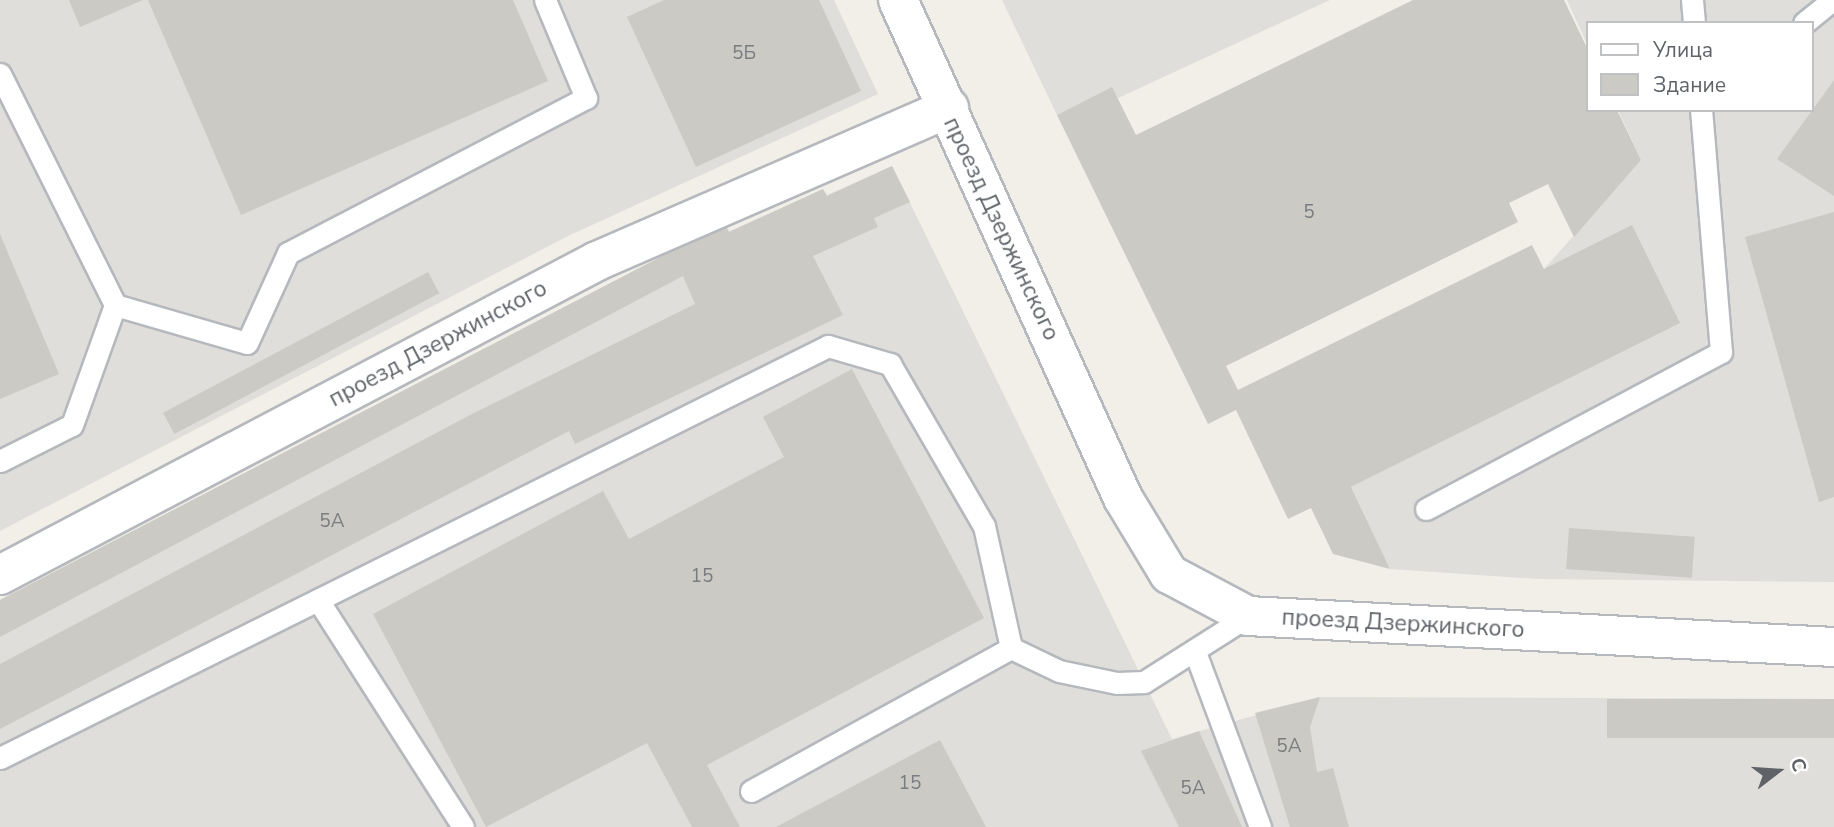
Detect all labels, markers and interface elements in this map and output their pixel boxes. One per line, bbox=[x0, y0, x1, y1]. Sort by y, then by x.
legend bbox=[1586, 21, 1813, 112]
text: Улица bbox=[1653, 36, 1713, 64]
house number: 5Б bbox=[732, 43, 756, 65]
text: Здание bbox=[1653, 71, 1726, 99]
street label: проезд Дзержинского bbox=[937, 113, 1065, 345]
house number: 5 bbox=[1303, 202, 1315, 224]
street label: проезд Дзержинского bbox=[324, 275, 552, 413]
house number: 5А bbox=[319, 511, 345, 533]
house number: 15 bbox=[691, 566, 713, 588]
street label: проезд Дзержинского bbox=[1281, 604, 1525, 644]
house number: 5А bbox=[1276, 736, 1302, 758]
north arrow bbox=[1743, 736, 1813, 806]
text: С bbox=[1784, 755, 1812, 775]
house number: 15 bbox=[899, 773, 921, 795]
house number: 5А bbox=[1180, 778, 1206, 800]

